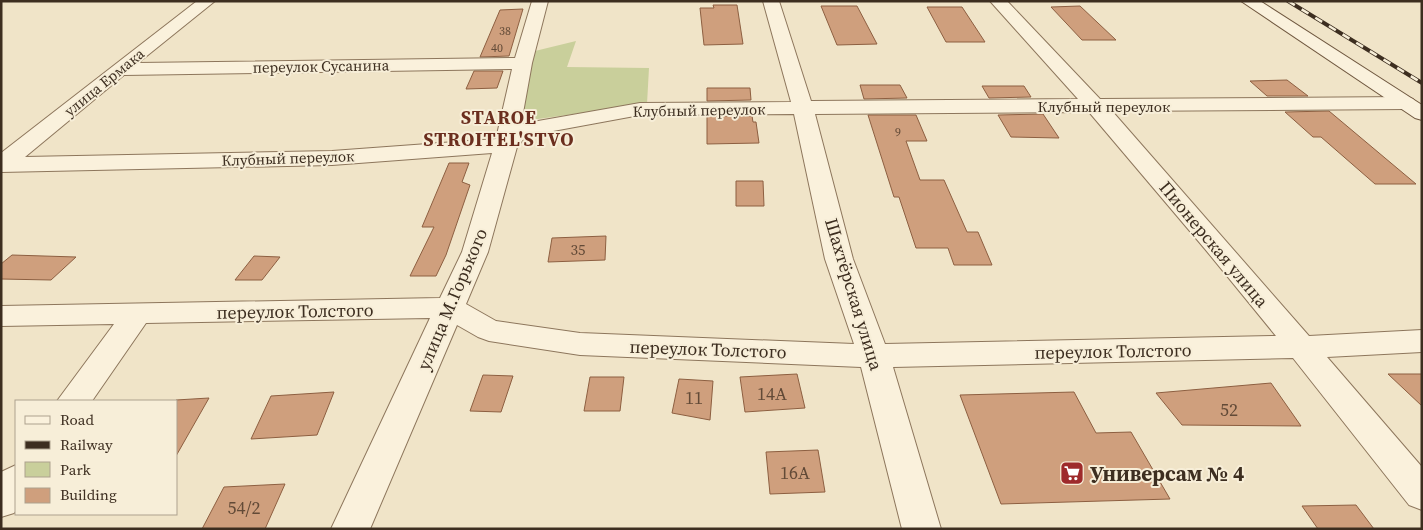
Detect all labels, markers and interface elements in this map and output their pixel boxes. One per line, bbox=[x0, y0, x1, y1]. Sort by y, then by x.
house number: 38 bbox=[499, 23, 511, 39]
house number: 40 bbox=[491, 40, 503, 56]
street label: улица Ермака bbox=[59, 43, 149, 121]
street label: переулок Сусанина bbox=[253, 54, 390, 78]
street label: Клубный переулок bbox=[1038, 96, 1171, 117]
street label: Клубный переулок bbox=[632, 98, 766, 122]
district label: STAROE STROITEL'STVO bbox=[423, 104, 575, 152]
house number: 9 bbox=[895, 124, 901, 140]
street label: Клубный переулок bbox=[221, 145, 355, 171]
street label: Пионерская улица bbox=[1154, 175, 1275, 313]
street label: Шахтёрская улица bbox=[819, 215, 889, 374]
street label: улица М.Горького bbox=[411, 224, 493, 374]
house number: 35 bbox=[570, 239, 586, 260]
street label: переулок Толстого bbox=[216, 297, 374, 325]
street label: переулок Толстого bbox=[629, 334, 787, 364]
street label: переулок Толстого bbox=[1034, 337, 1192, 365]
house number: 14А bbox=[757, 381, 787, 406]
house number: 11 bbox=[685, 385, 703, 410]
house number: 52 bbox=[1220, 397, 1238, 422]
legend bbox=[15, 400, 178, 515]
text: Road bbox=[60, 409, 94, 430]
text: Railway bbox=[60, 434, 113, 455]
text: Park bbox=[60, 459, 92, 480]
place label: Универсам № 4 bbox=[1090, 459, 1244, 488]
house number: 16А bbox=[780, 460, 810, 485]
supermarket icon: Универсам № 4 bbox=[1059, 460, 1085, 486]
text: Building bbox=[60, 484, 117, 505]
house number: 54/2 bbox=[228, 495, 260, 520]

